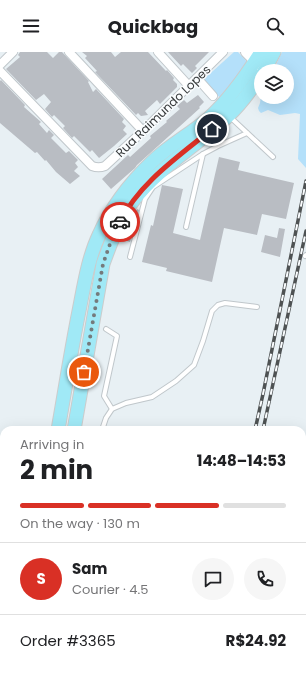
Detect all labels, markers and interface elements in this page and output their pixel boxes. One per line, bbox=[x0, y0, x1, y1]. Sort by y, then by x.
text: Quickbag bbox=[108, 14, 198, 39]
icon: menu bbox=[20, 15, 42, 37]
icon: search bbox=[264, 15, 286, 37]
street label: Rua Raimundo Lopes bbox=[112, 61, 214, 161]
map controls bbox=[254, 64, 294, 104]
button: layers bbox=[254, 64, 294, 104]
pin bbox=[195, 112, 229, 146]
icon: home bbox=[201, 118, 223, 140]
courier bbox=[100, 202, 140, 242]
icon: car bbox=[109, 211, 131, 233]
pin bbox=[67, 355, 101, 389]
icon: bag bbox=[73, 361, 95, 383]
text: Arriving in bbox=[20, 435, 84, 454]
text: 14:48–14:53 bbox=[197, 450, 286, 471]
text: 2 min bbox=[20, 452, 93, 488]
text: On the way · 130 m bbox=[20, 514, 140, 533]
text: Sam bbox=[72, 558, 107, 579]
button: chat bbox=[192, 558, 234, 600]
button: phone bbox=[244, 558, 286, 600]
text: S bbox=[36, 568, 46, 589]
text: Courier · 4.5 bbox=[72, 580, 148, 599]
text: Order #3365 bbox=[20, 630, 116, 651]
text: R$24.92 bbox=[226, 630, 286, 651]

